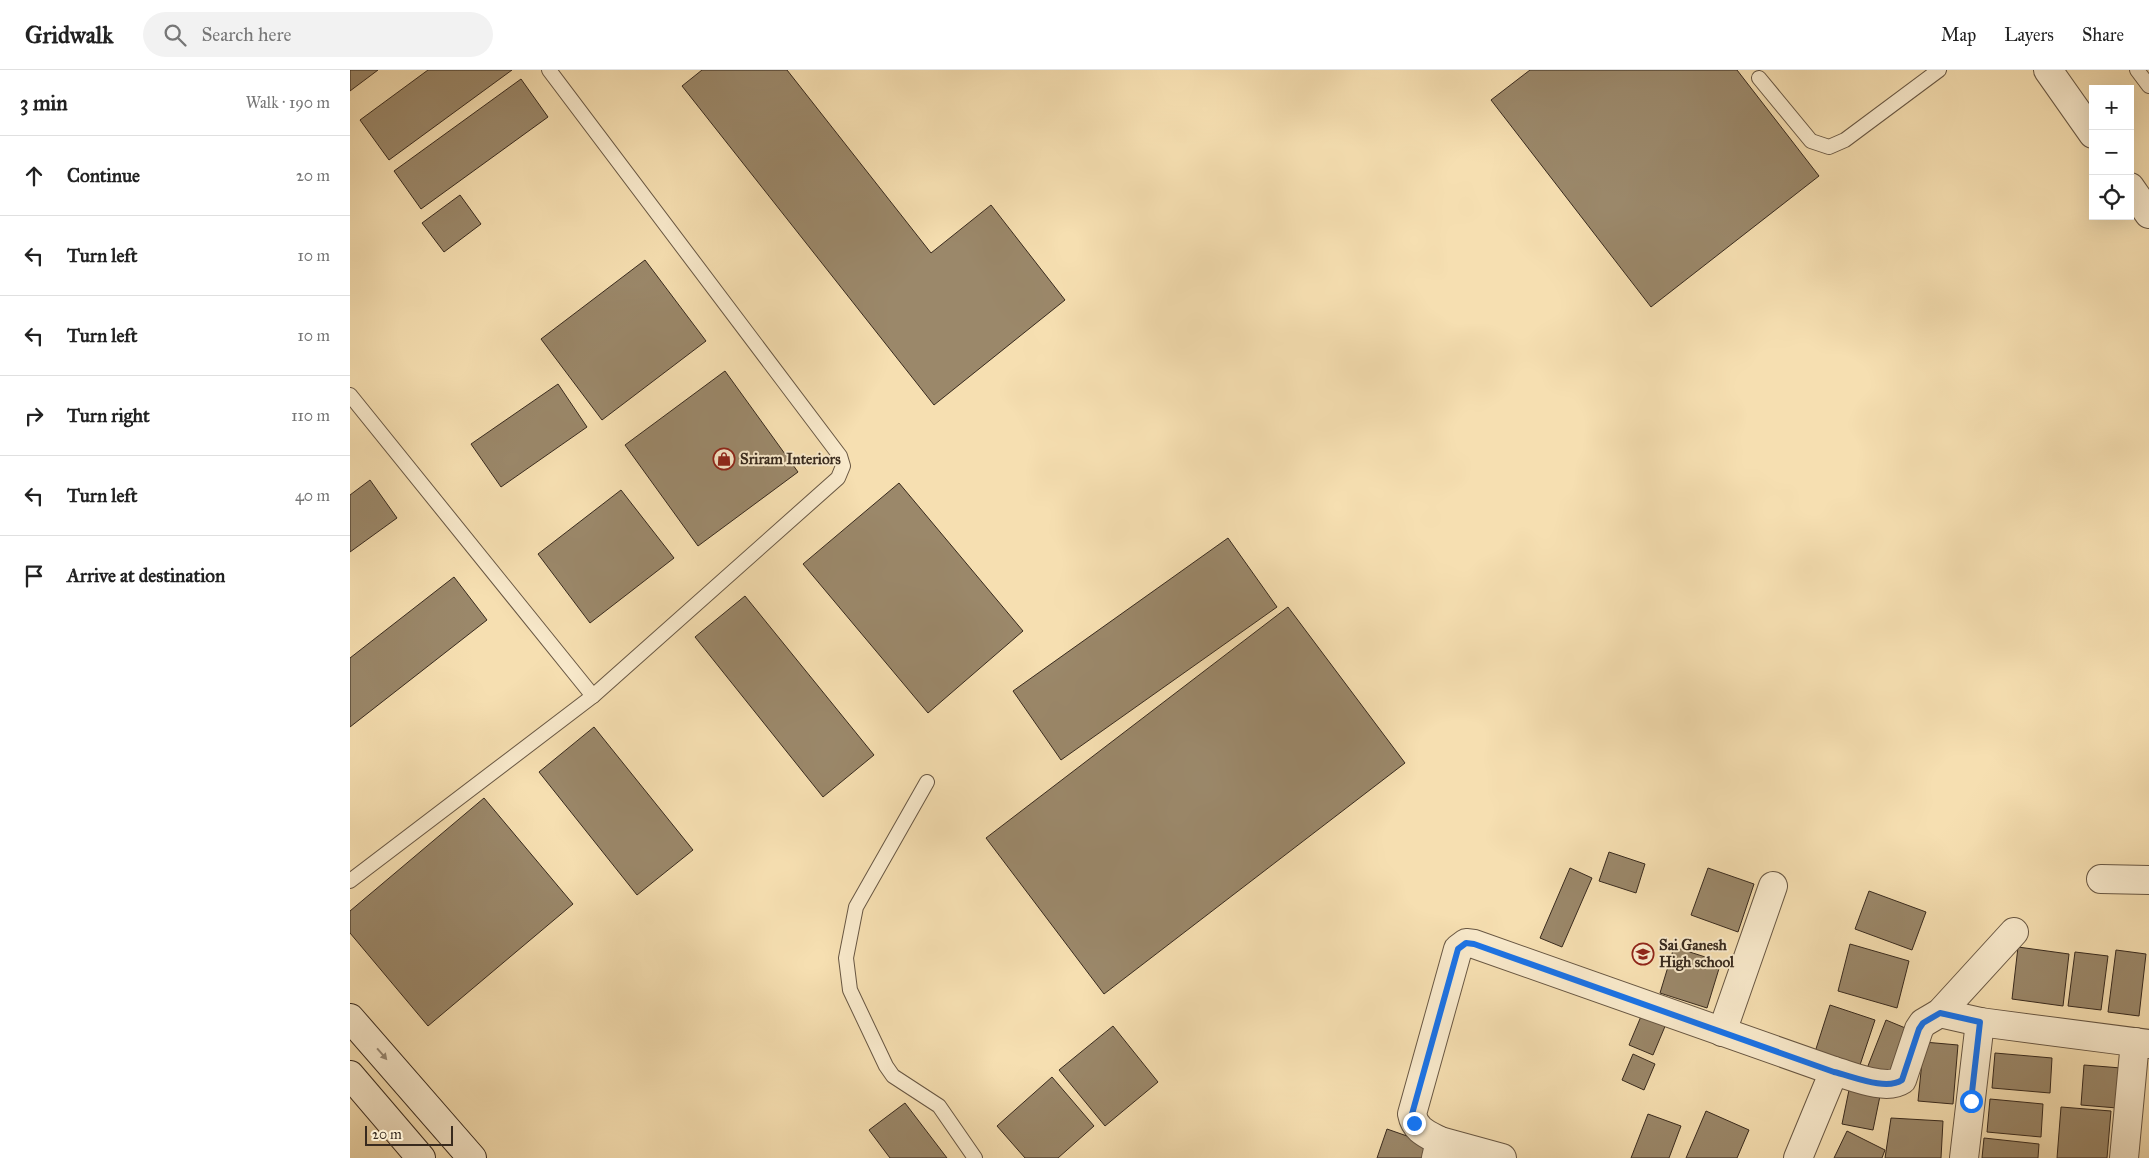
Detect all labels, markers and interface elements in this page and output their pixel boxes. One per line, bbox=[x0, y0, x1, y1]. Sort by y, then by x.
search box bbox=[143, 12, 493, 57]
text: Gridwalk bbox=[25, 20, 113, 50]
icon: search bbox=[161, 21, 189, 49]
text: Search here bbox=[201, 23, 291, 46]
text: Map bbox=[1941, 24, 1976, 46]
text: Layers bbox=[2004, 24, 2054, 46]
text: Share bbox=[2082, 24, 2124, 46]
map controls bbox=[2089, 85, 2134, 220]
button: + bbox=[2089, 85, 2134, 130]
text: 3 min bbox=[20, 90, 68, 116]
text: Walk · 190 m bbox=[246, 93, 330, 112]
button: − bbox=[2089, 130, 2134, 175]
icon: ahead bbox=[20, 162, 48, 190]
text: Continue bbox=[67, 164, 140, 187]
text: 20 m bbox=[296, 166, 330, 185]
button: locate bbox=[2089, 175, 2134, 220]
icon: left bbox=[20, 242, 48, 270]
text: Turn left bbox=[67, 244, 137, 267]
text: 10 m bbox=[298, 246, 330, 265]
icon: left bbox=[20, 322, 48, 350]
text: Turn left bbox=[67, 324, 137, 347]
text: 10 m bbox=[298, 326, 330, 345]
icon: right bbox=[20, 402, 48, 430]
text: Turn right bbox=[67, 404, 150, 427]
text: 110 m bbox=[291, 406, 330, 425]
shop icon: Sriram Interiors bbox=[712, 447, 736, 471]
place label: Sriram Interiors bbox=[740, 450, 841, 468]
icon: left bbox=[20, 482, 48, 510]
text: Turn left bbox=[67, 484, 137, 507]
text: 40 m bbox=[295, 486, 330, 505]
icon: arrive bbox=[20, 562, 48, 590]
text: Arrive at destination bbox=[67, 564, 225, 587]
place label: Sai Ganesh High school bbox=[1659, 936, 1735, 972]
school or university icon: Sai Ganesh High school bbox=[1631, 942, 1655, 966]
one-way arrow bbox=[376, 1048, 388, 1060]
route start bbox=[1960, 1090, 1983, 1113]
route end bbox=[1403, 1112, 1426, 1135]
scale bar bbox=[365, 1123, 452, 1146]
text: 20 m bbox=[372, 1126, 402, 1143]

